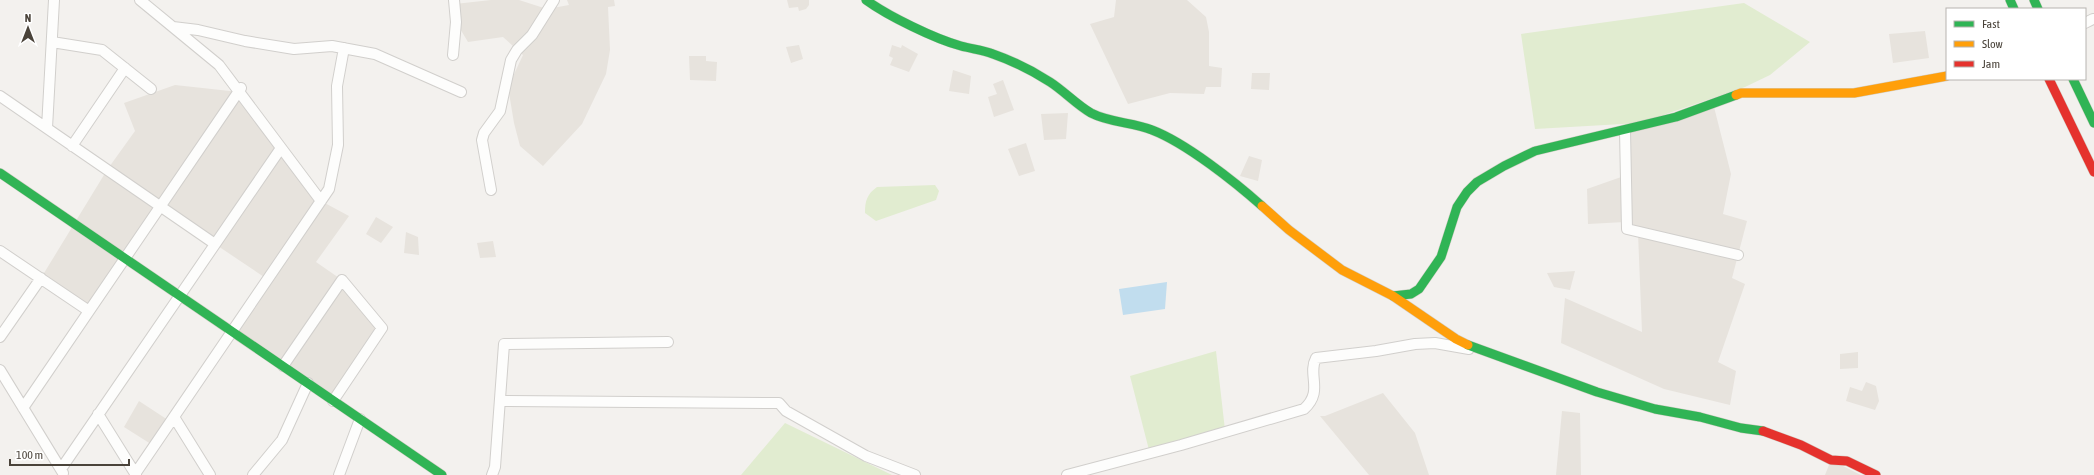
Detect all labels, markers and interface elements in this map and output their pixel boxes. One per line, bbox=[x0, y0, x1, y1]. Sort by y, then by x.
north arrow bbox=[8, 8, 48, 48]
legend bbox=[1946, 8, 2086, 80]
text: N bbox=[25, 12, 31, 24]
text: Fast bbox=[1982, 17, 2000, 31]
text: Slow bbox=[1982, 37, 2003, 51]
text: Jam bbox=[1982, 57, 2000, 71]
scale bar bbox=[10, 441, 129, 467]
text: 100 m bbox=[16, 448, 43, 462]

